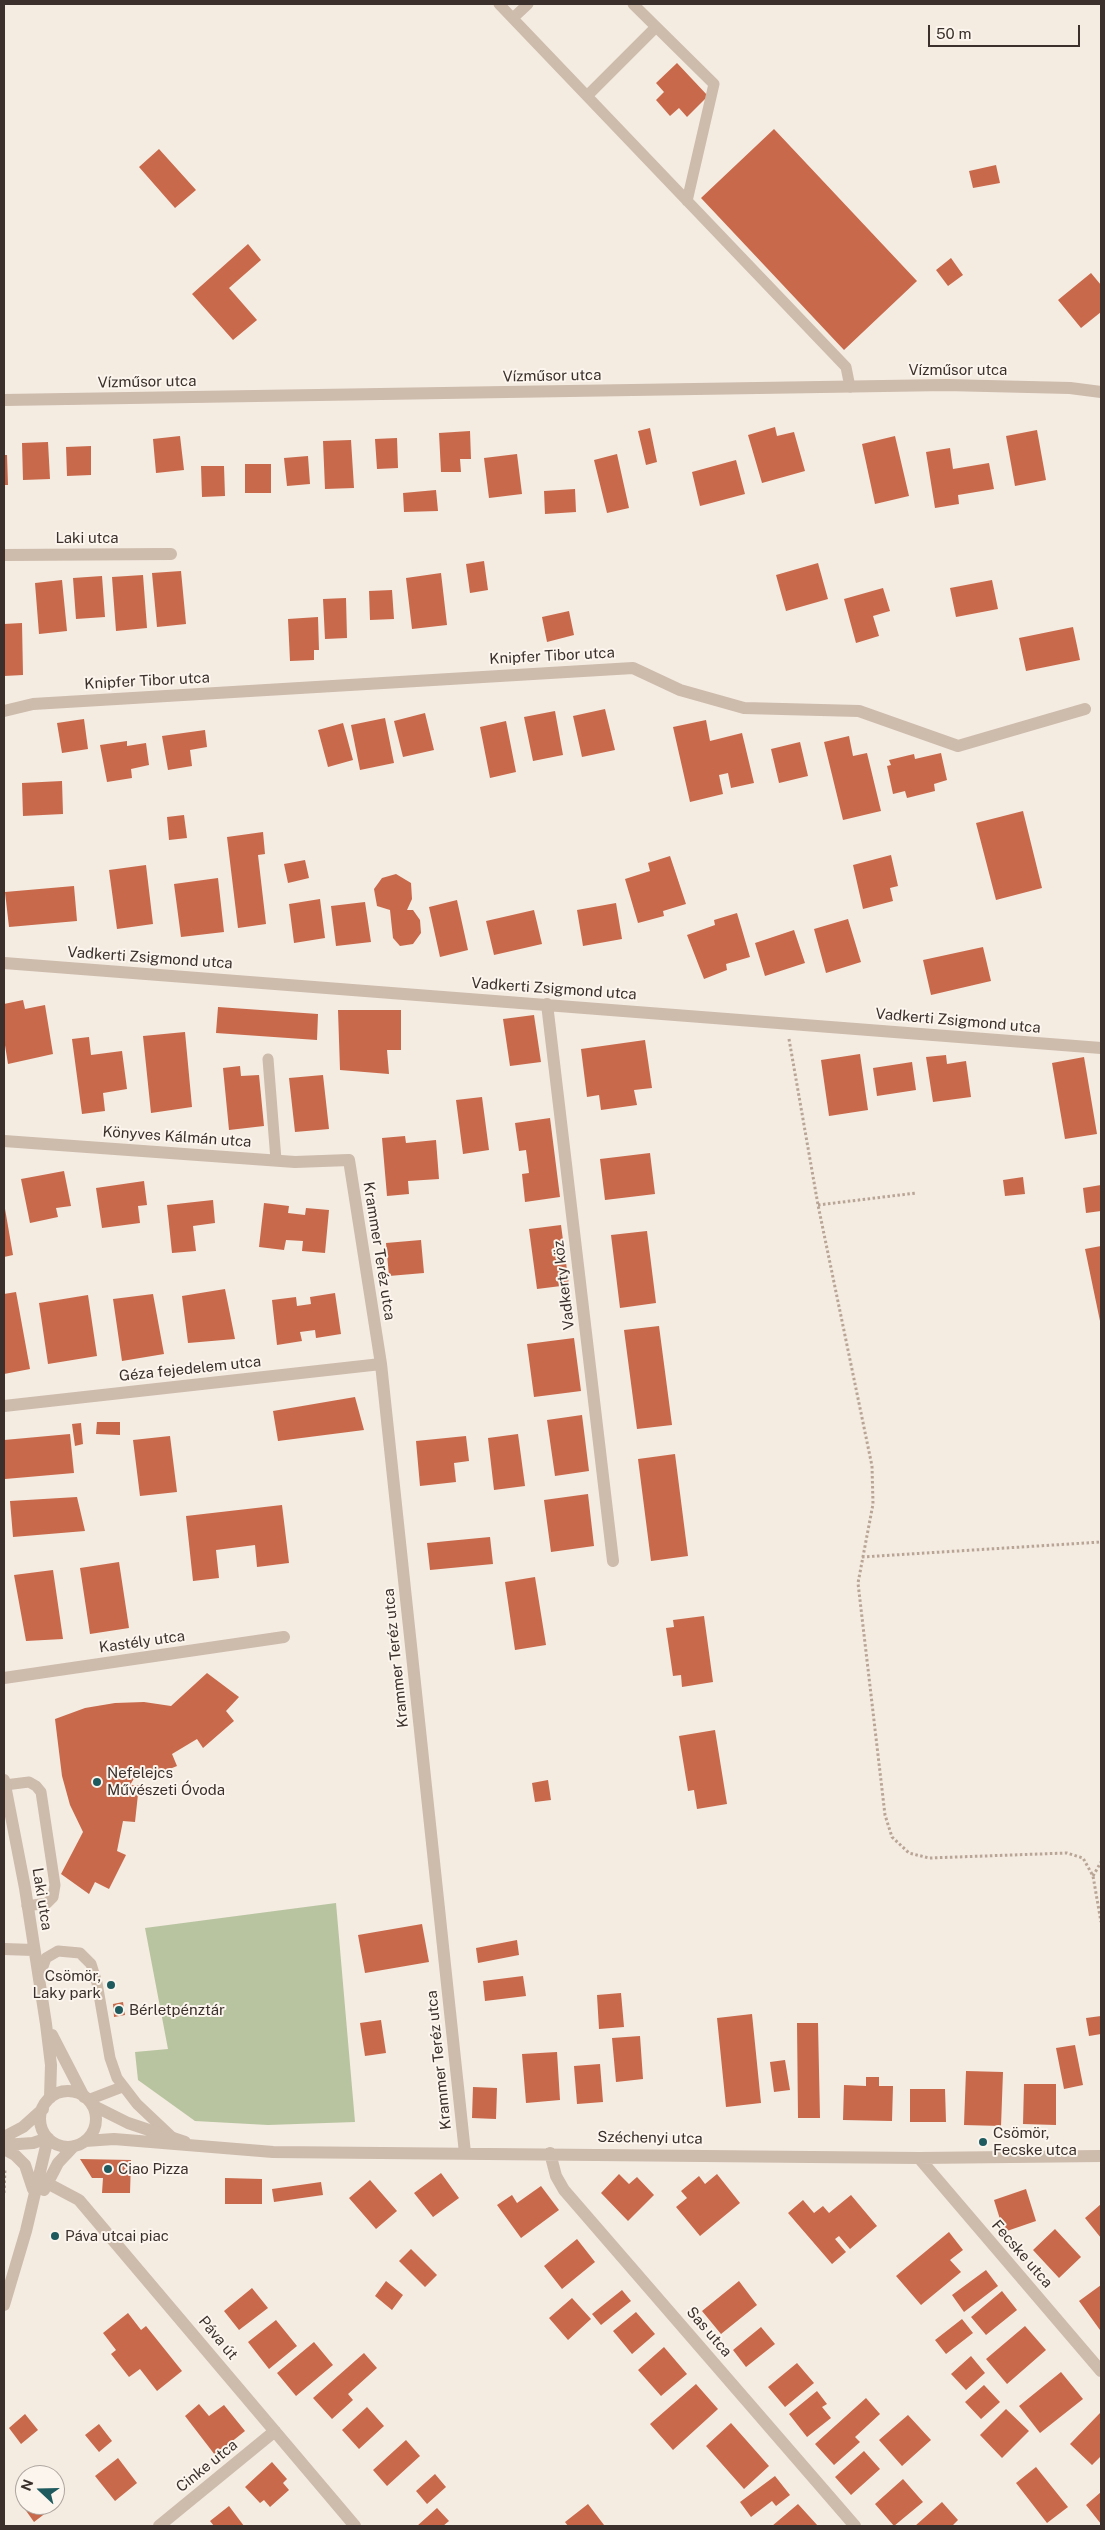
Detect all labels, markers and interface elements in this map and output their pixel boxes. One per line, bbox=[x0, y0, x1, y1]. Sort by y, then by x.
scale bar bbox=[930, 15, 1082, 47]
text: 50 m bbox=[936, 25, 971, 42]
street label: Vízműsor utca bbox=[909, 361, 1007, 379]
street label: Vízműsor utca bbox=[502, 366, 602, 386]
street label: Vízműsor utca bbox=[97, 372, 197, 392]
street label: Laki utca bbox=[55, 529, 119, 547]
street label: Knipfer Tibor utca bbox=[489, 644, 615, 668]
street label: Knipfer Tibor utca bbox=[84, 669, 210, 693]
street label: Vadkerti Zsigmond utca bbox=[67, 943, 233, 973]
street label: Vadkerti Zsigmond utca bbox=[471, 974, 637, 1004]
street label: Vadkerti Zsigmond utca bbox=[875, 1005, 1041, 1037]
street label: Könyves Kálmán utca bbox=[102, 1123, 252, 1151]
street label: Krammer Teréz utca bbox=[359, 1180, 399, 1322]
street label: Vadkerty köz bbox=[550, 1239, 578, 1331]
street label: Géza fejedelem utca bbox=[118, 1353, 262, 1385]
street label: Krammer Teréz utca bbox=[380, 1587, 412, 1729]
street label: Kastély utca bbox=[98, 1627, 186, 1657]
place label: Nefelejcs Művészeti Óvoda bbox=[107, 1764, 225, 1799]
marker: Nefelejcs Művészeti Óvoda bbox=[91, 1776, 103, 1788]
street label: Laki utca bbox=[28, 1866, 56, 1932]
place label: Csömör, Laky park bbox=[33, 1967, 101, 2002]
marker: Csömör, Laky park bbox=[105, 1979, 117, 1991]
street label: Krammer Teréz utca bbox=[423, 1989, 455, 2131]
place label: Bérletpénztár bbox=[129, 2001, 225, 2019]
marker: Bérletpénztár bbox=[113, 2004, 125, 2016]
place label: Csömör, Fecske utca bbox=[993, 2124, 1077, 2159]
street label: Széchenyi utca bbox=[597, 2128, 703, 2148]
marker: Csömör, Fecske utca bbox=[977, 2136, 989, 2148]
place label: Ciao Pizza bbox=[118, 2160, 189, 2178]
marker: Ciao Pizza bbox=[102, 2163, 114, 2175]
street label: Fecske utca bbox=[988, 2216, 1056, 2292]
place label: Páva utcai piac bbox=[65, 2227, 169, 2245]
marker: Páva utcai piac bbox=[49, 2230, 61, 2242]
street label: Sas utca bbox=[682, 2303, 736, 2361]
street label: Páva út bbox=[195, 2313, 241, 2363]
street label: Cinke utca bbox=[173, 2436, 241, 2496]
north arrow bbox=[15, 2465, 65, 2515]
text: N bbox=[17, 2477, 36, 2493]

